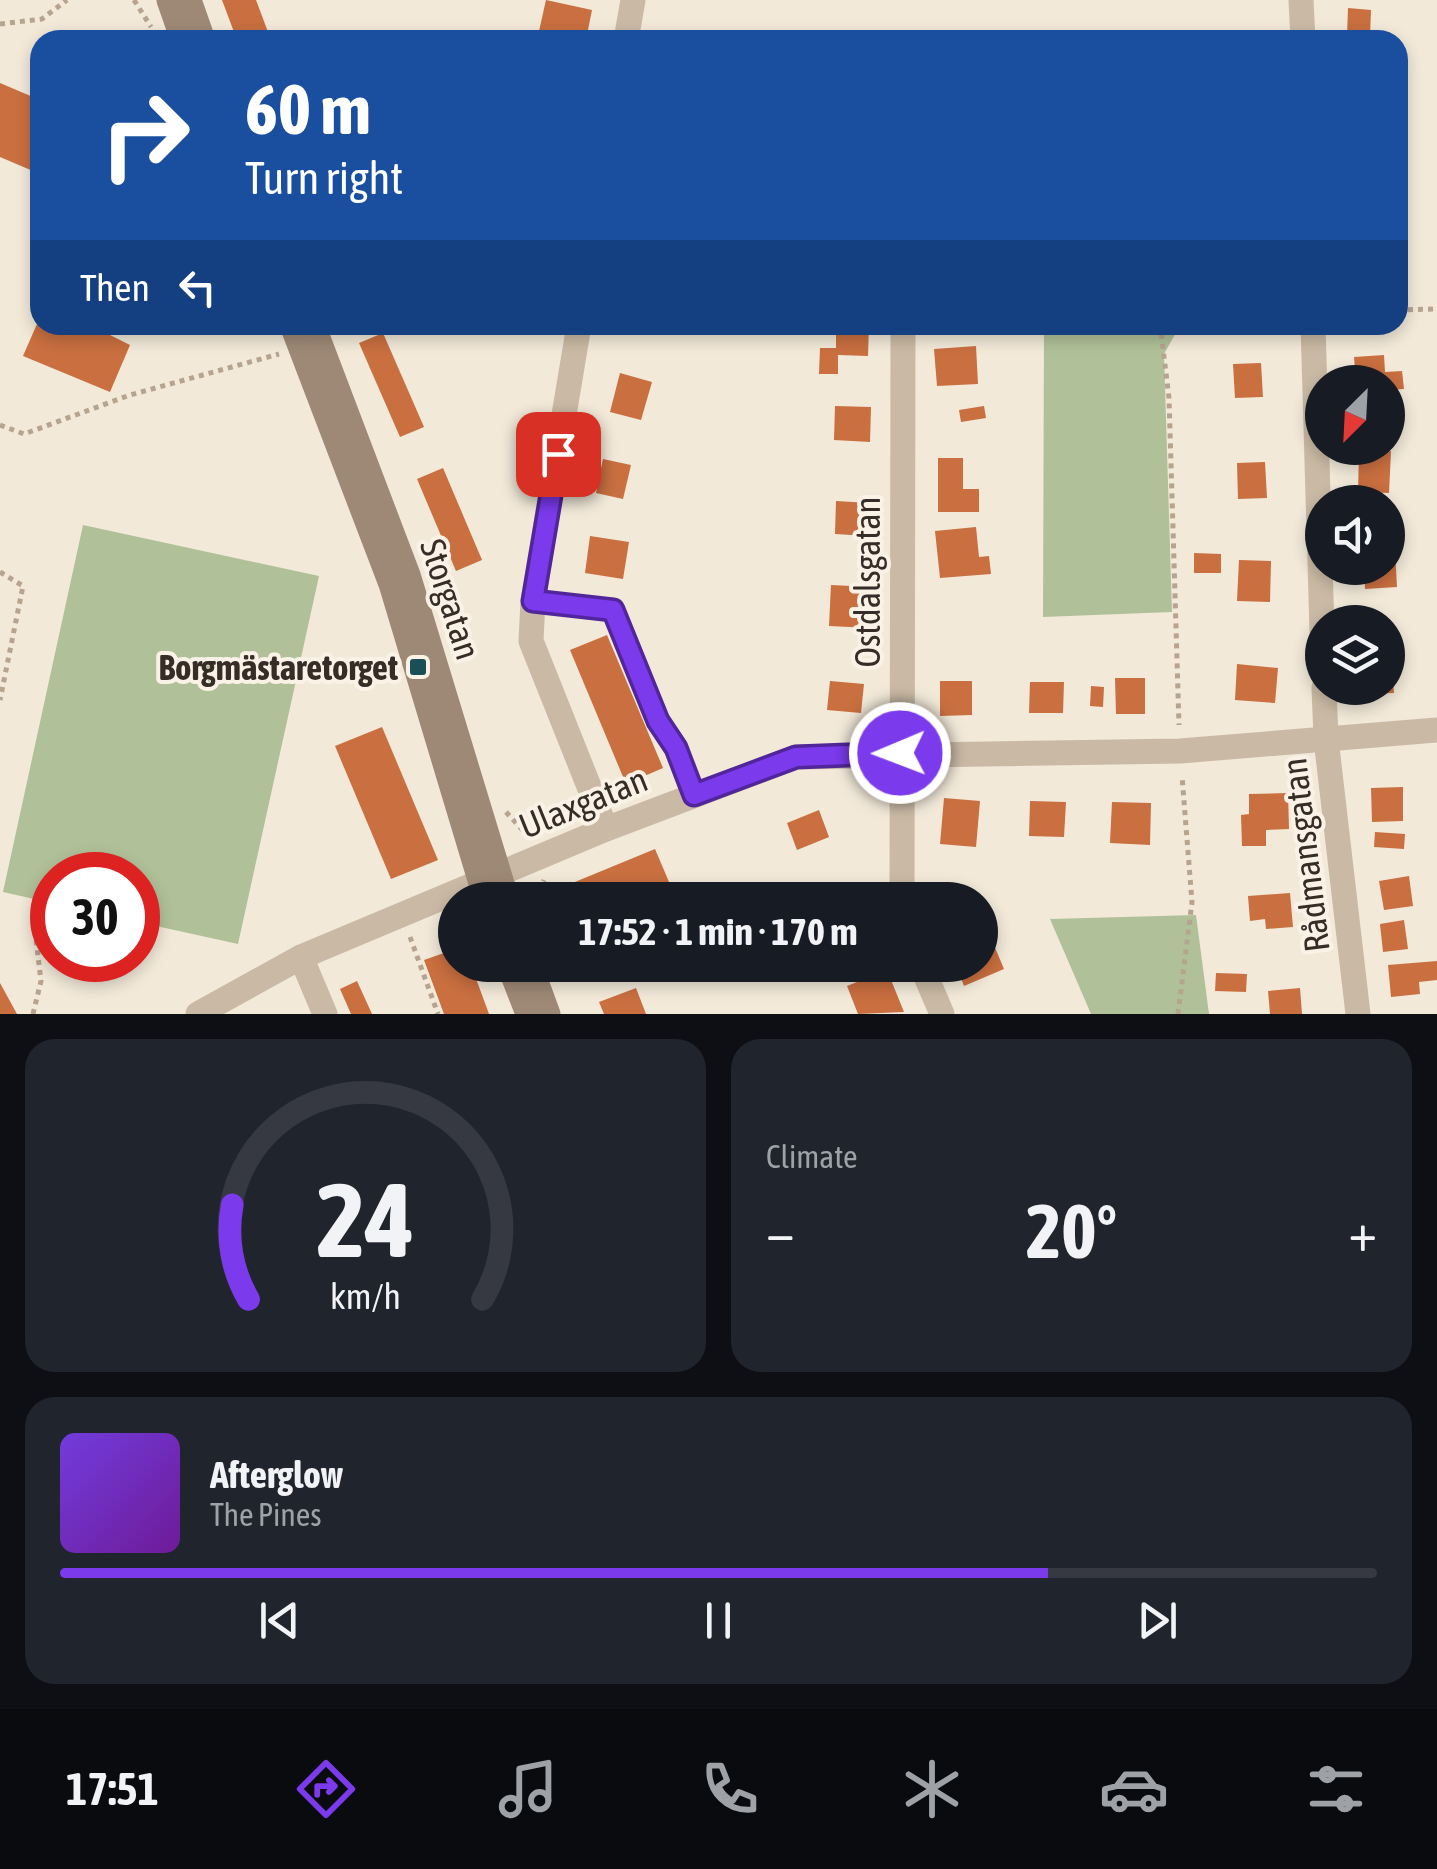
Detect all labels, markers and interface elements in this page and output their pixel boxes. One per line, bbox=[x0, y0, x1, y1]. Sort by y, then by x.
text: 60 m bbox=[245, 69, 371, 149]
icon: right bbox=[80, 70, 210, 200]
text: Turn right bbox=[245, 152, 403, 204]
icon: left bbox=[170, 260, 225, 315]
text: Then bbox=[80, 266, 150, 309]
north arrow bbox=[1305, 365, 1405, 465]
map controls bbox=[1305, 365, 1405, 705]
pin bbox=[516, 412, 601, 497]
icon: arrive bbox=[531, 427, 586, 482]
button: sound bbox=[1305, 485, 1405, 585]
street label: Ostdalsgatan bbox=[847, 497, 887, 667]
street label: Storgatan bbox=[413, 534, 489, 664]
button: layers bbox=[1305, 605, 1405, 705]
place label: Borgmästaretorget bbox=[158, 647, 398, 687]
marker: Borgmästaretorget bbox=[407, 656, 429, 678]
position arrow bbox=[848, 701, 952, 805]
street label: Rådmansgatan bbox=[1273, 756, 1337, 954]
street label: Ulaxgatan bbox=[513, 758, 653, 846]
speed limit sign: 30 bbox=[30, 852, 160, 982]
text: 17:52 · 1 min · 170 m bbox=[578, 910, 858, 953]
text: Climate bbox=[766, 1138, 858, 1175]
text: 24 bbox=[317, 1160, 414, 1279]
text: 20° bbox=[1026, 1188, 1117, 1274]
text: − bbox=[766, 1200, 795, 1263]
text: + bbox=[1348, 1200, 1377, 1263]
text: km/h bbox=[330, 1276, 401, 1317]
text: Afterglow bbox=[210, 1453, 343, 1496]
text: The Pines bbox=[210, 1496, 322, 1533]
icon: previous bbox=[252, 1593, 307, 1648]
icon: pause bbox=[691, 1593, 746, 1648]
icon: next bbox=[1130, 1593, 1185, 1648]
icon: directions bbox=[291, 1754, 361, 1824]
icon: music bbox=[493, 1754, 563, 1824]
icon: phone bbox=[695, 1754, 765, 1824]
icon: climate bbox=[897, 1754, 967, 1824]
icon: car bbox=[1099, 1754, 1169, 1824]
icon: filters bbox=[1301, 1754, 1371, 1824]
text: 17:51 bbox=[66, 1763, 159, 1815]

